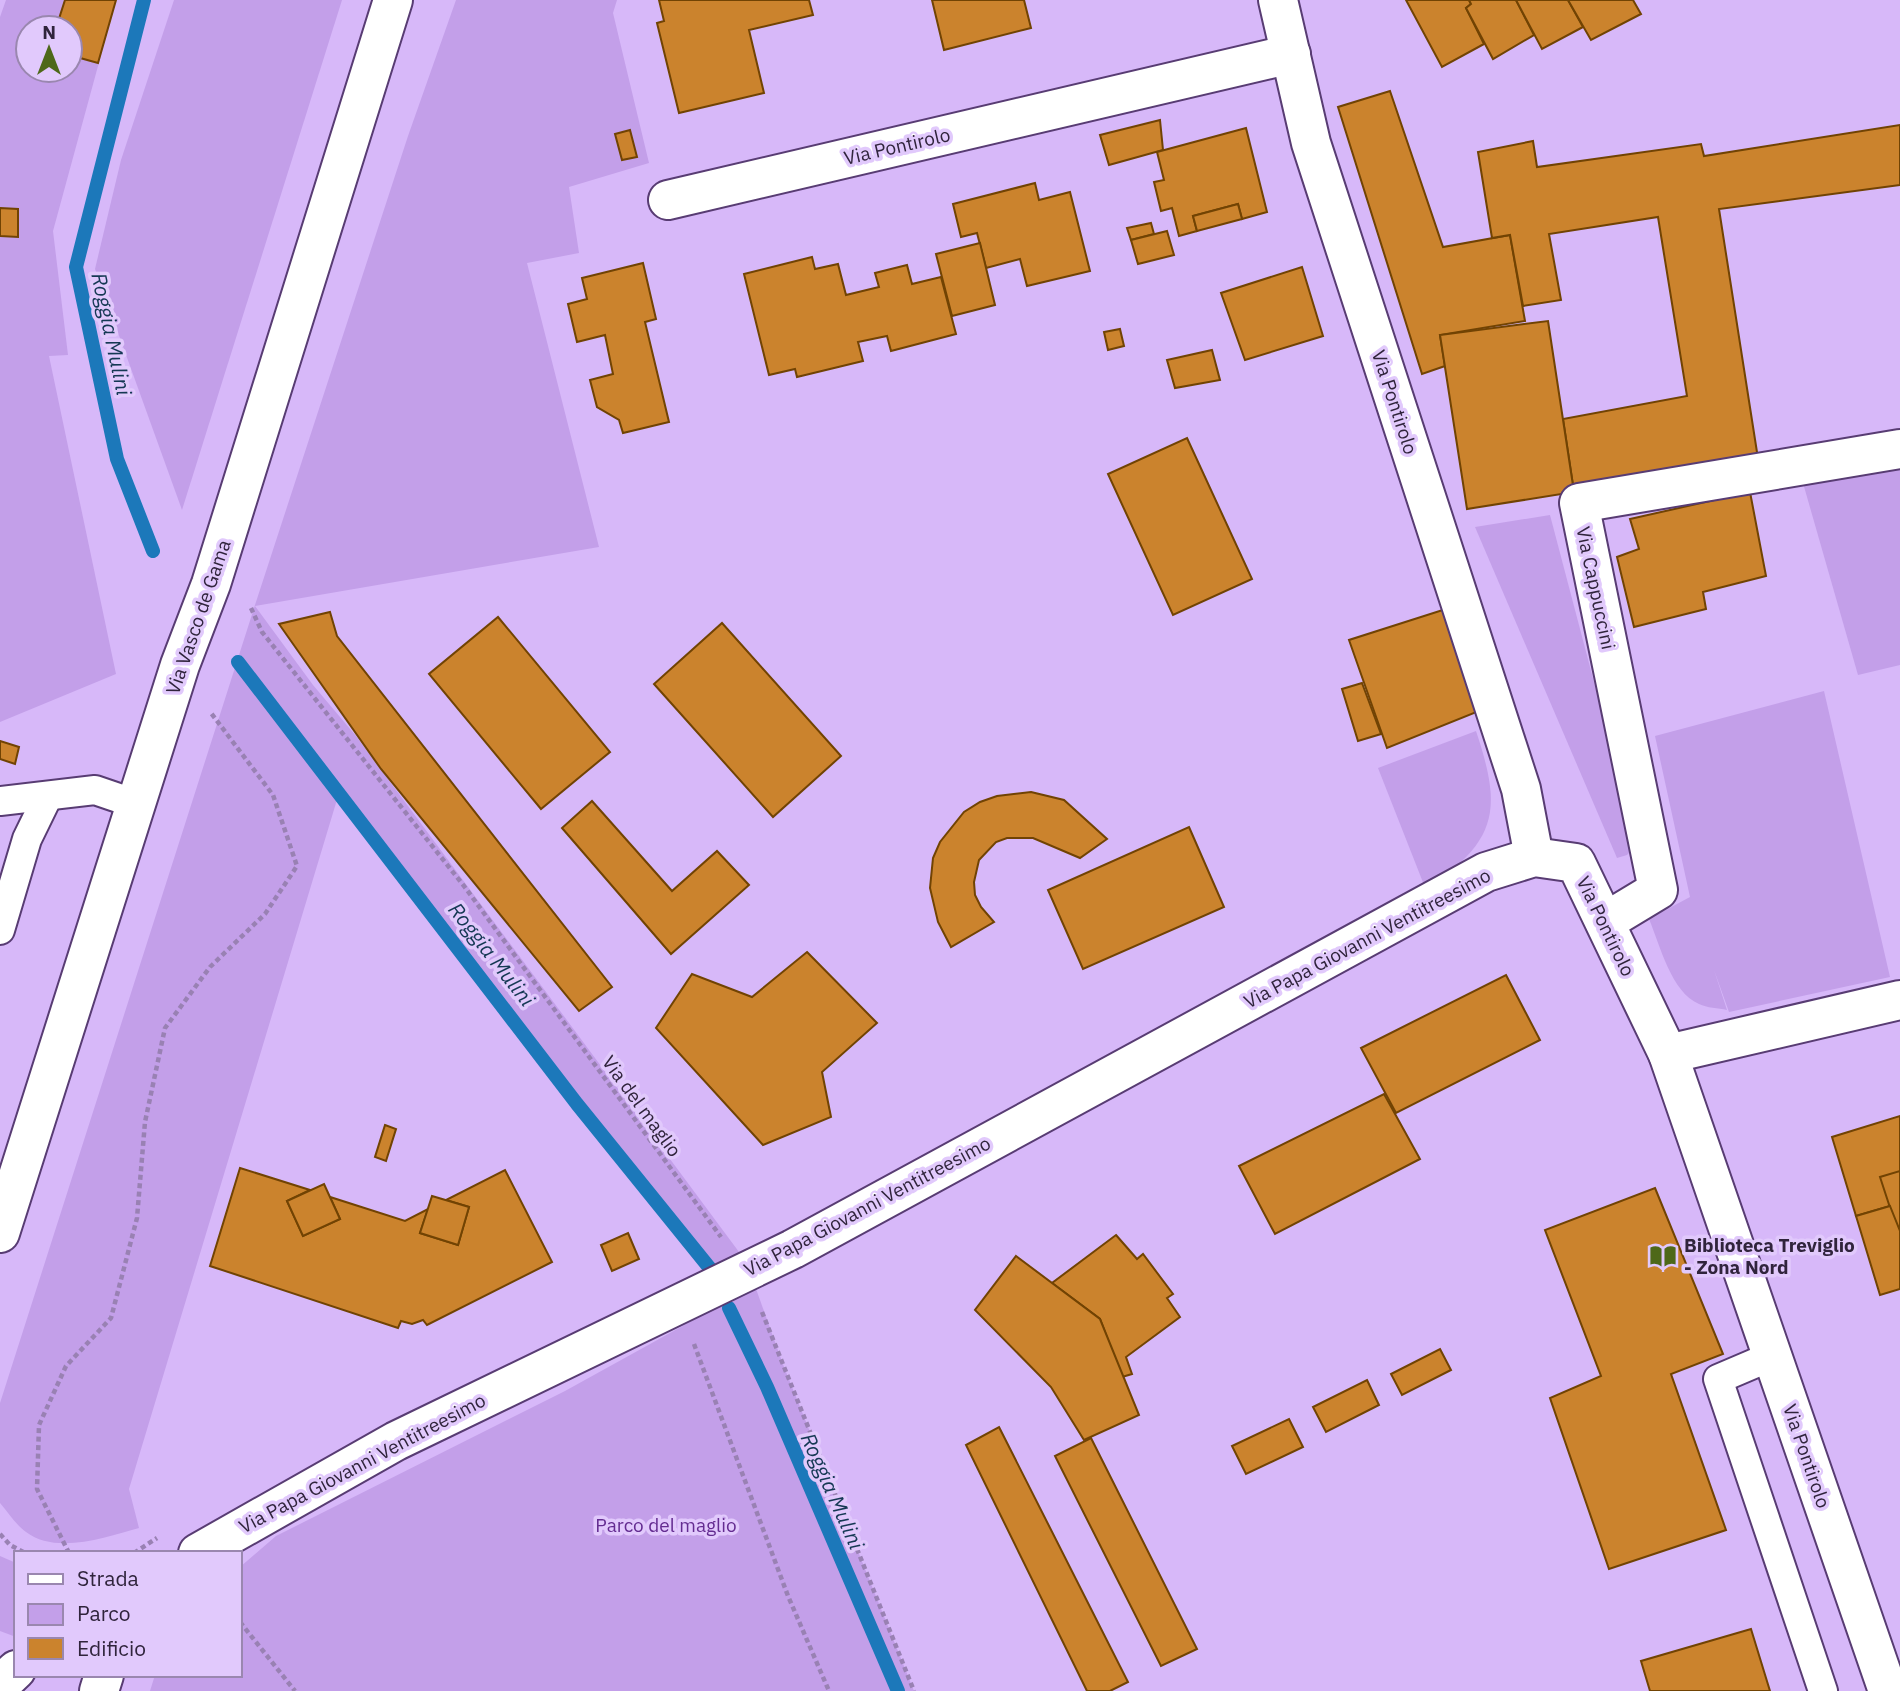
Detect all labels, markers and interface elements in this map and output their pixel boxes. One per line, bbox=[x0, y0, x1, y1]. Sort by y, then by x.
north arrow bbox=[14, 14, 84, 84]
text: N bbox=[42, 20, 56, 44]
street label: Via Pontirolo bbox=[842, 122, 952, 170]
water label: Roggia Mulini bbox=[85, 270, 139, 398]
street label: Via Pontirolo bbox=[1367, 347, 1423, 457]
street label: Via Cappuccini bbox=[1571, 524, 1621, 652]
street label: Via Vasco de Gama bbox=[160, 537, 236, 697]
street label: Via Papa Giovanni Ventitreesimo bbox=[1240, 863, 1494, 1013]
street label: Via Pontirolo bbox=[1571, 872, 1641, 980]
water label: Roggia Mulini bbox=[443, 896, 542, 1012]
street label: Via del maglio bbox=[597, 1051, 687, 1161]
street label: Via Papa Giovanni Ventitreesimo bbox=[740, 1131, 994, 1281]
place label: Biblioteca Treviglio - Zona Nord bbox=[1684, 1233, 1855, 1279]
library icon: Biblioteca Treviglio - Zona Nord bbox=[1648, 1241, 1678, 1271]
street label: Via Papa Giovanni Ventitreesimo bbox=[235, 1388, 489, 1538]
street label: Via Pontirolo bbox=[1778, 1401, 1836, 1511]
water label: Roggia Mulini bbox=[795, 1428, 871, 1554]
park label: Parco del maglio bbox=[595, 1513, 737, 1537]
legend bbox=[14, 1551, 242, 1677]
text: Strada bbox=[77, 1564, 139, 1592]
text: Parco bbox=[77, 1599, 131, 1627]
text: Edificio bbox=[77, 1634, 146, 1662]

